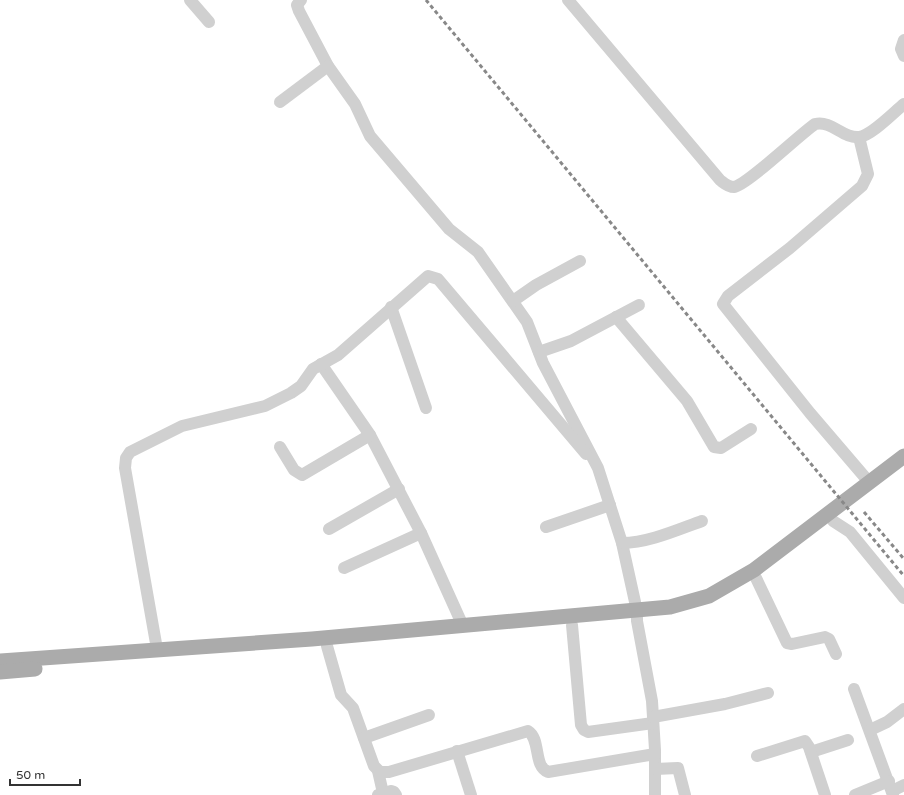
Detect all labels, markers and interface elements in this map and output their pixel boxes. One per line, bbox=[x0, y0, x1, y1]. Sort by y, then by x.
scale bar bbox=[10, 761, 80, 787]
text: 50 m bbox=[16, 768, 45, 782]

